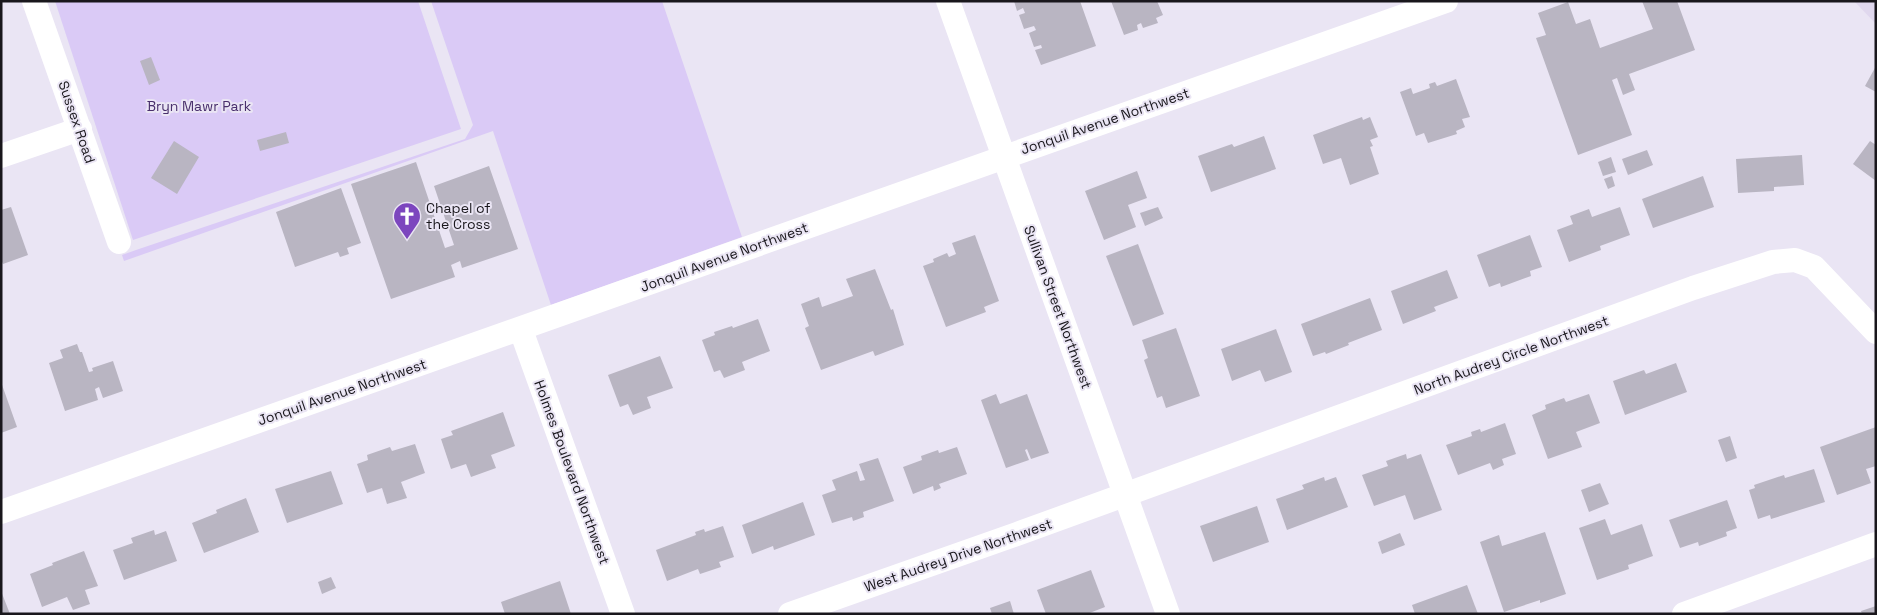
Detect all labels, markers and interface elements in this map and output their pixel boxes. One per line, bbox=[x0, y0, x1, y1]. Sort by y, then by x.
street label: Sussex Road bbox=[54, 78, 100, 166]
street label: Jonquil Avenue Northwest bbox=[1018, 84, 1192, 158]
park label: Bryn Mawr Park bbox=[147, 97, 252, 115]
place label: Chapel of the Cross bbox=[426, 199, 491, 233]
church icon: Chapel of the Cross bbox=[392, 201, 422, 240]
street label: Jonquil Avenue Northwest bbox=[638, 218, 810, 296]
street label: Sullivan Street Northwest bbox=[1020, 223, 1096, 391]
street label: North Audrey Circle Northwest bbox=[1411, 311, 1611, 399]
street label: Jonquil Avenue Northwest bbox=[255, 355, 429, 429]
street label: Holmes Boulevard Northwest bbox=[530, 377, 614, 567]
street label: West Audrey Drive Northwest bbox=[862, 514, 1054, 596]

